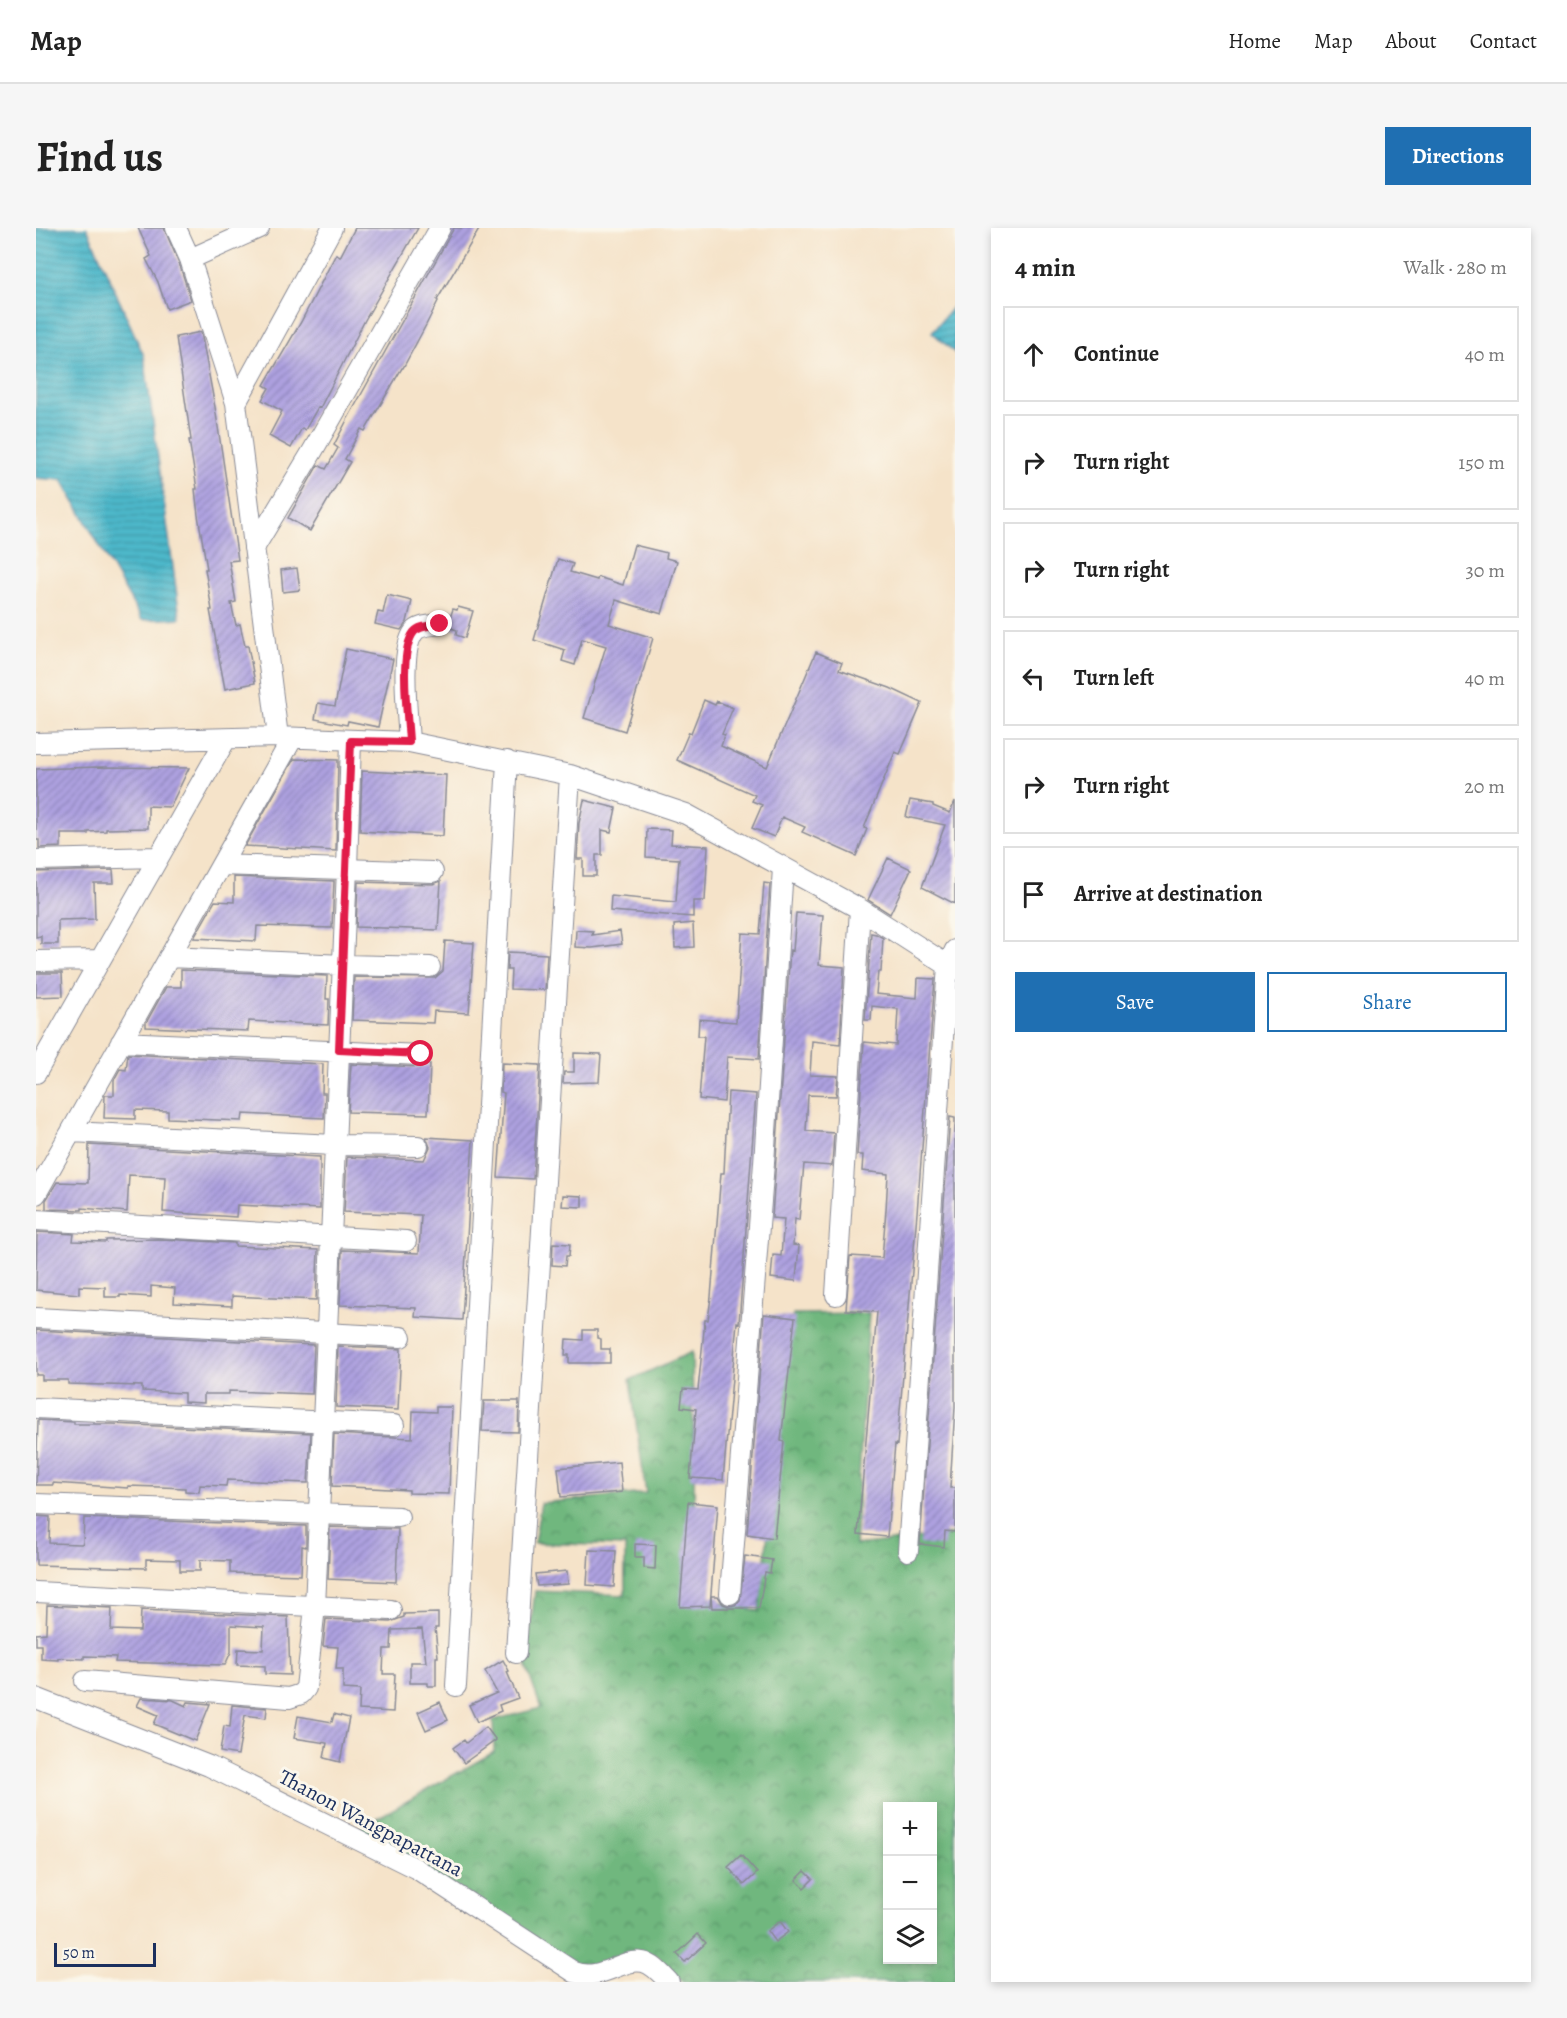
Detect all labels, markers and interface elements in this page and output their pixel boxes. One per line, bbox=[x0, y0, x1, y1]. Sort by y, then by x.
text: Map bbox=[30, 22, 82, 60]
text: Home bbox=[1228, 27, 1281, 55]
text: Map bbox=[1314, 27, 1352, 55]
text: About bbox=[1385, 27, 1437, 55]
text: Contact bbox=[1470, 27, 1537, 55]
button: Directions bbox=[1385, 127, 1531, 185]
text: Find us bbox=[36, 128, 163, 185]
text: 4 min bbox=[1015, 250, 1076, 285]
text: Walk · 280 m bbox=[1403, 254, 1507, 281]
icon: ahead bbox=[1017, 338, 1050, 371]
text: Continue bbox=[1074, 339, 1159, 369]
text: 40 m bbox=[1465, 341, 1505, 368]
icon: right bbox=[1017, 446, 1050, 479]
text: Turn right bbox=[1074, 447, 1170, 477]
text: 150 m bbox=[1458, 449, 1505, 476]
icon: right bbox=[1017, 554, 1050, 587]
text: Turn right bbox=[1074, 555, 1170, 585]
text: 30 m bbox=[1465, 557, 1505, 584]
route end bbox=[426, 610, 452, 636]
icon: left bbox=[1017, 662, 1050, 695]
text: Turn left bbox=[1074, 663, 1154, 693]
text: 40 m bbox=[1465, 665, 1505, 692]
icon: right bbox=[1017, 770, 1050, 803]
text: Turn right bbox=[1074, 771, 1170, 801]
text: 20 m bbox=[1464, 773, 1505, 800]
icon: arrive bbox=[1017, 878, 1050, 911]
text: Arrive at destination bbox=[1074, 879, 1263, 909]
button: Save bbox=[1015, 972, 1255, 1032]
button: Share bbox=[1267, 972, 1507, 1032]
route start bbox=[407, 1040, 433, 1066]
street label: Thanon Wangpapattana bbox=[274, 1763, 468, 1883]
map controls bbox=[883, 1802, 937, 1964]
button: + bbox=[883, 1802, 937, 1856]
button: − bbox=[883, 1856, 937, 1910]
button: layers bbox=[883, 1910, 937, 1964]
scale bar bbox=[54, 1940, 156, 1968]
text: 50 m bbox=[63, 1942, 95, 1964]

